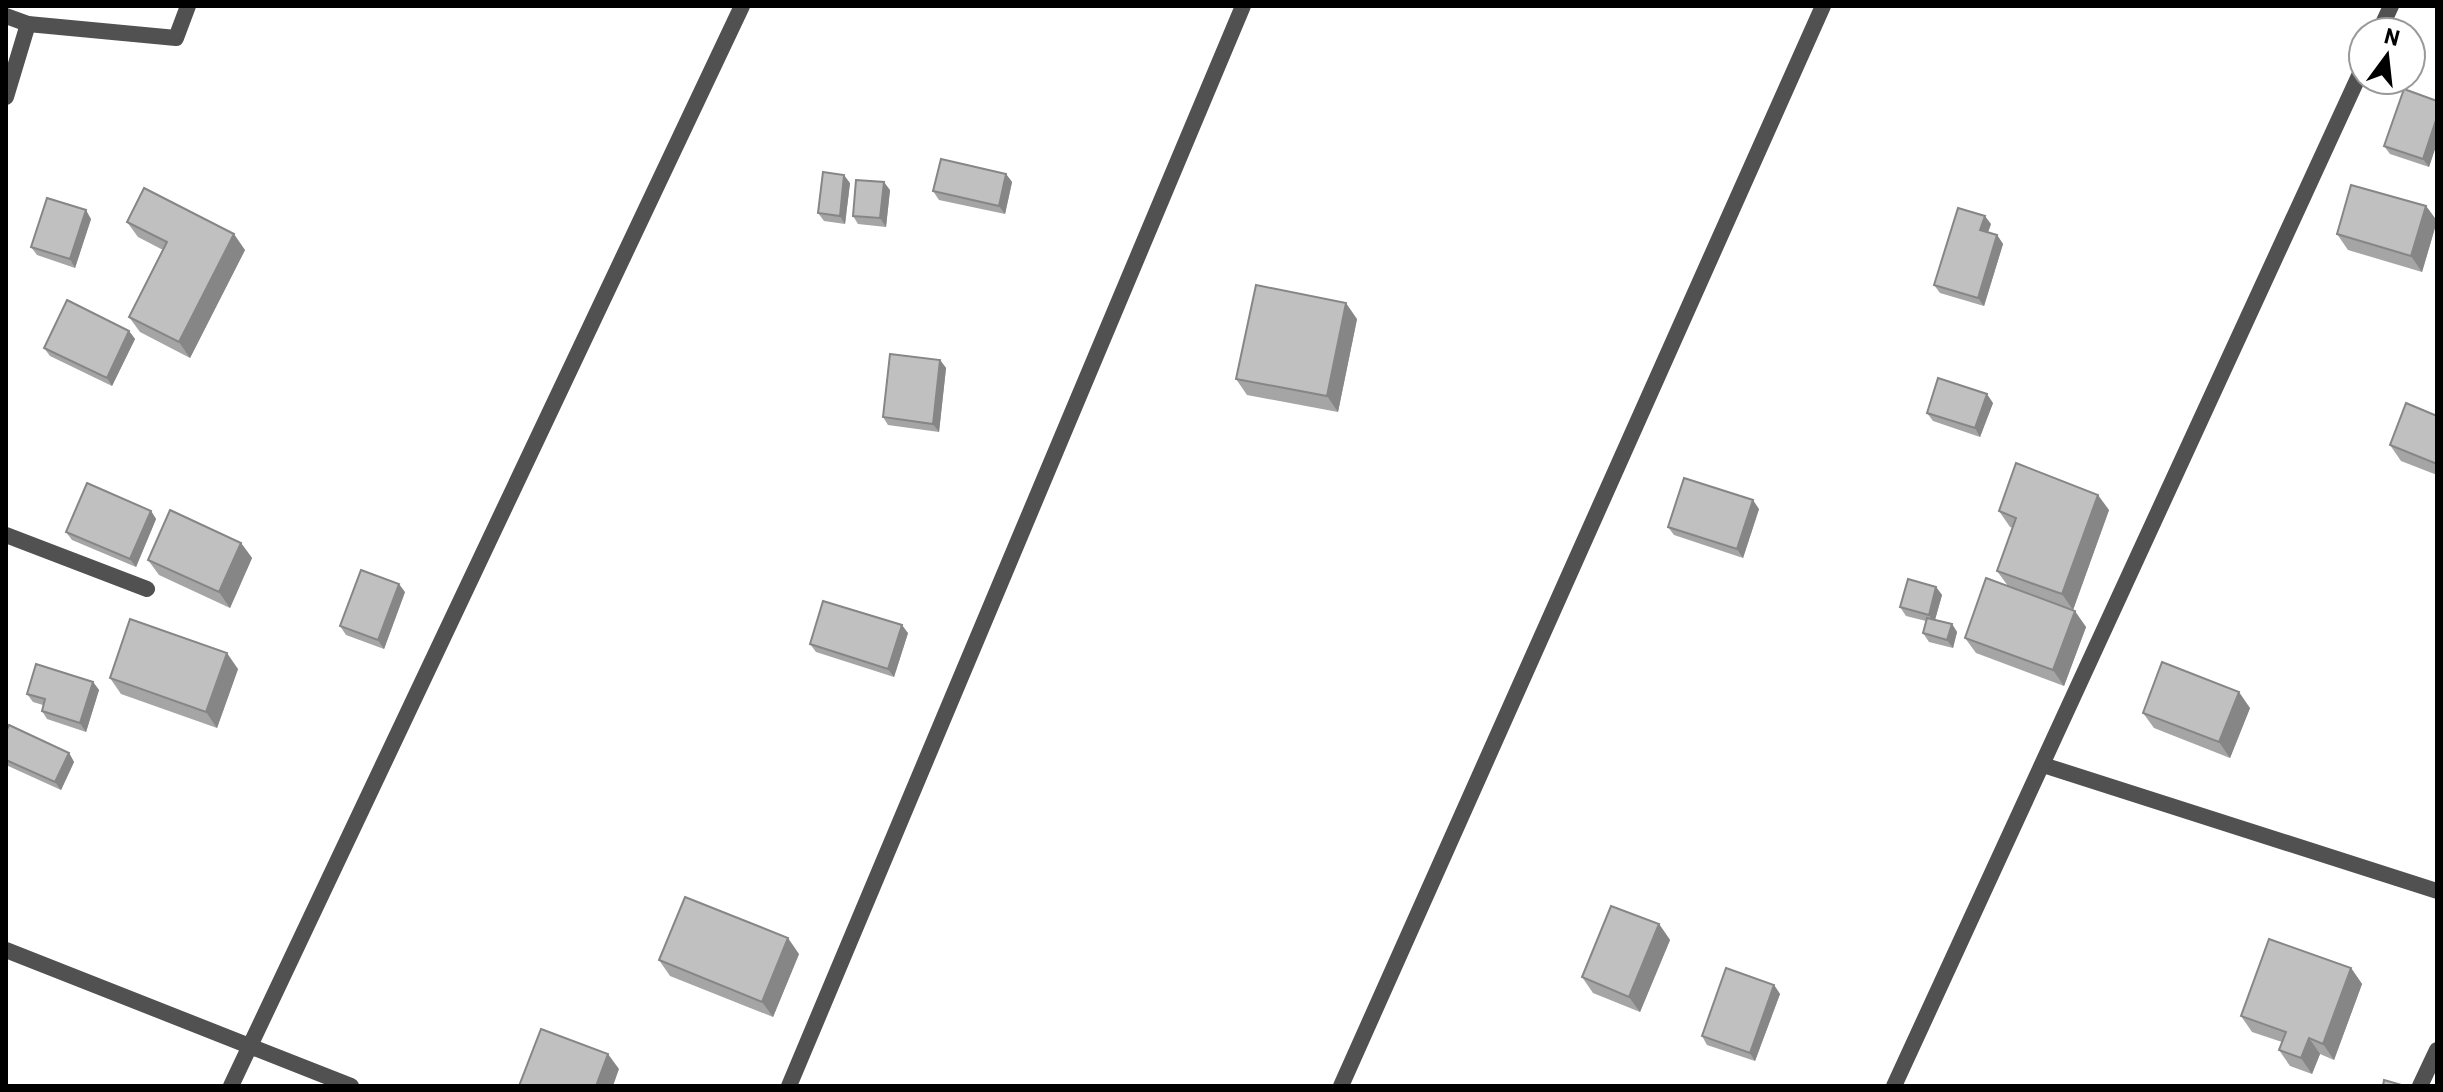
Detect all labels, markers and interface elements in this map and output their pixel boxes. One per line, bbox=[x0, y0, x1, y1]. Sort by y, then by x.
north arrow bbox=[2347, 16, 2427, 96]
text: N bbox=[2382, 21, 2403, 50]

